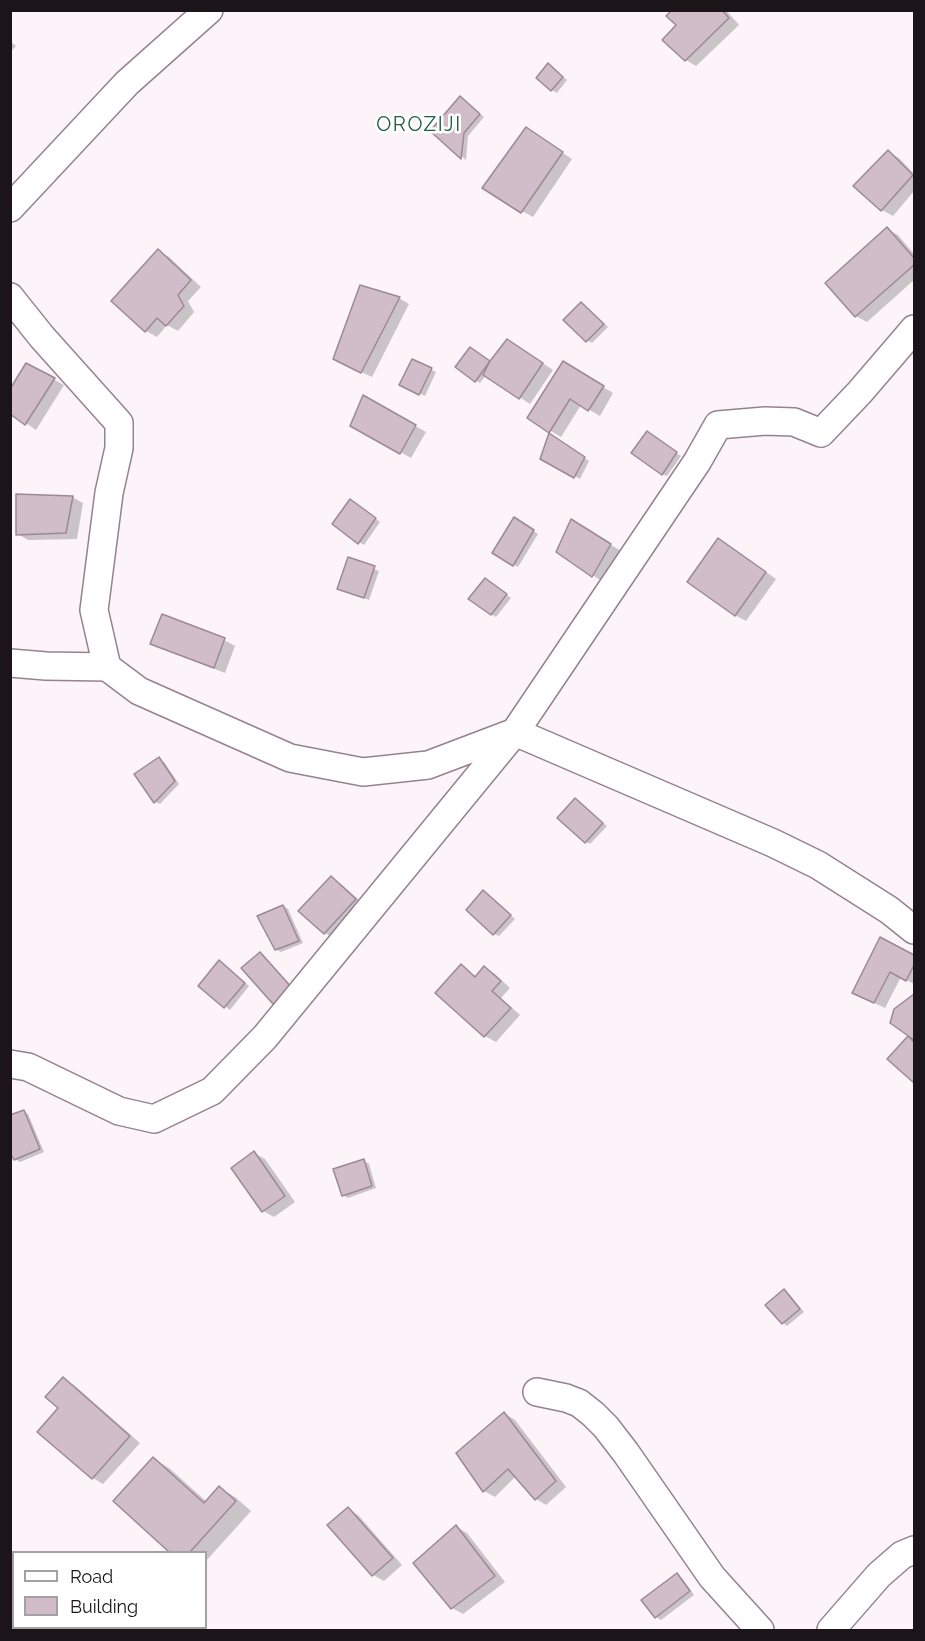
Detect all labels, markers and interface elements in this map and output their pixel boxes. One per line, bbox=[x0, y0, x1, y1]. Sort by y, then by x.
district label: OROZIJI bbox=[376, 113, 462, 137]
legend bbox=[12, 1551, 207, 1629]
text: Road bbox=[70, 1566, 113, 1587]
text: Building bbox=[70, 1596, 138, 1617]

